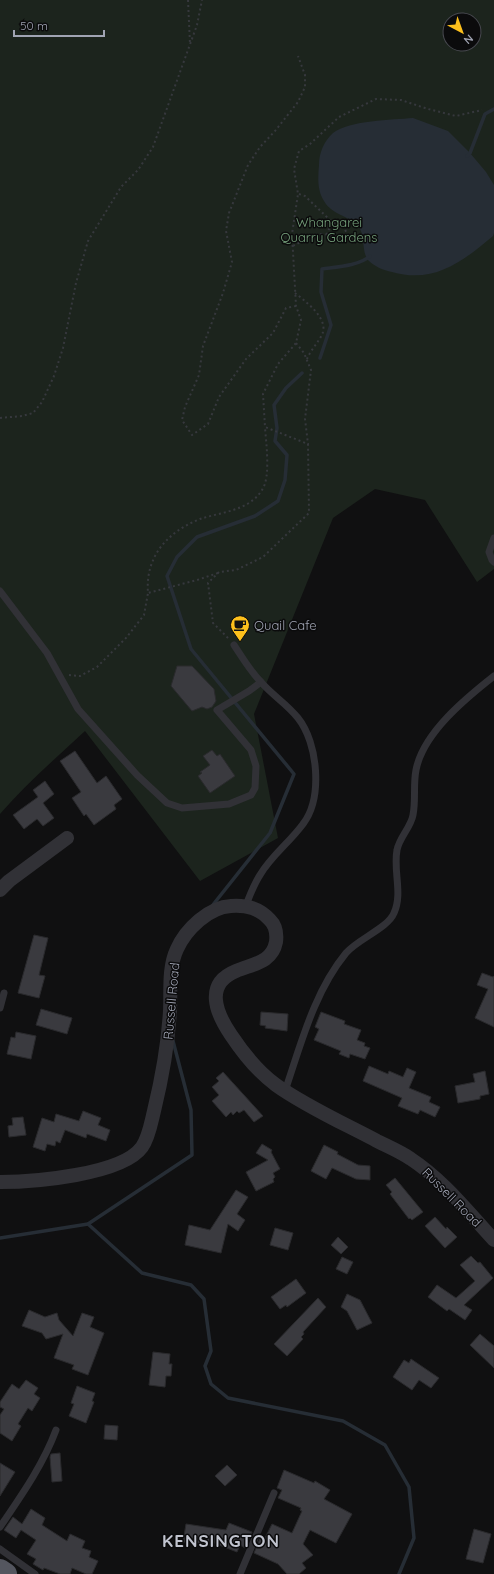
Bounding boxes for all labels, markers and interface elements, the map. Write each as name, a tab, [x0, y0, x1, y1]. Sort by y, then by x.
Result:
scale bar	[14, 12, 104, 38]
north arrow	[442, 12, 482, 52]
text: 50 m	[20, 18, 48, 33]
text: N	[461, 32, 476, 47]
park label: Whangarei Quarry Gardens	[281, 214, 377, 245]
cafe icon: Quail Cafe	[229, 614, 251, 642]
place label: Quail Cafe	[254, 617, 317, 633]
street label: Russell Road	[160, 962, 182, 1040]
street label: Russell Road	[419, 1164, 485, 1230]
district label: KENSINGTON	[162, 1530, 280, 1551]

